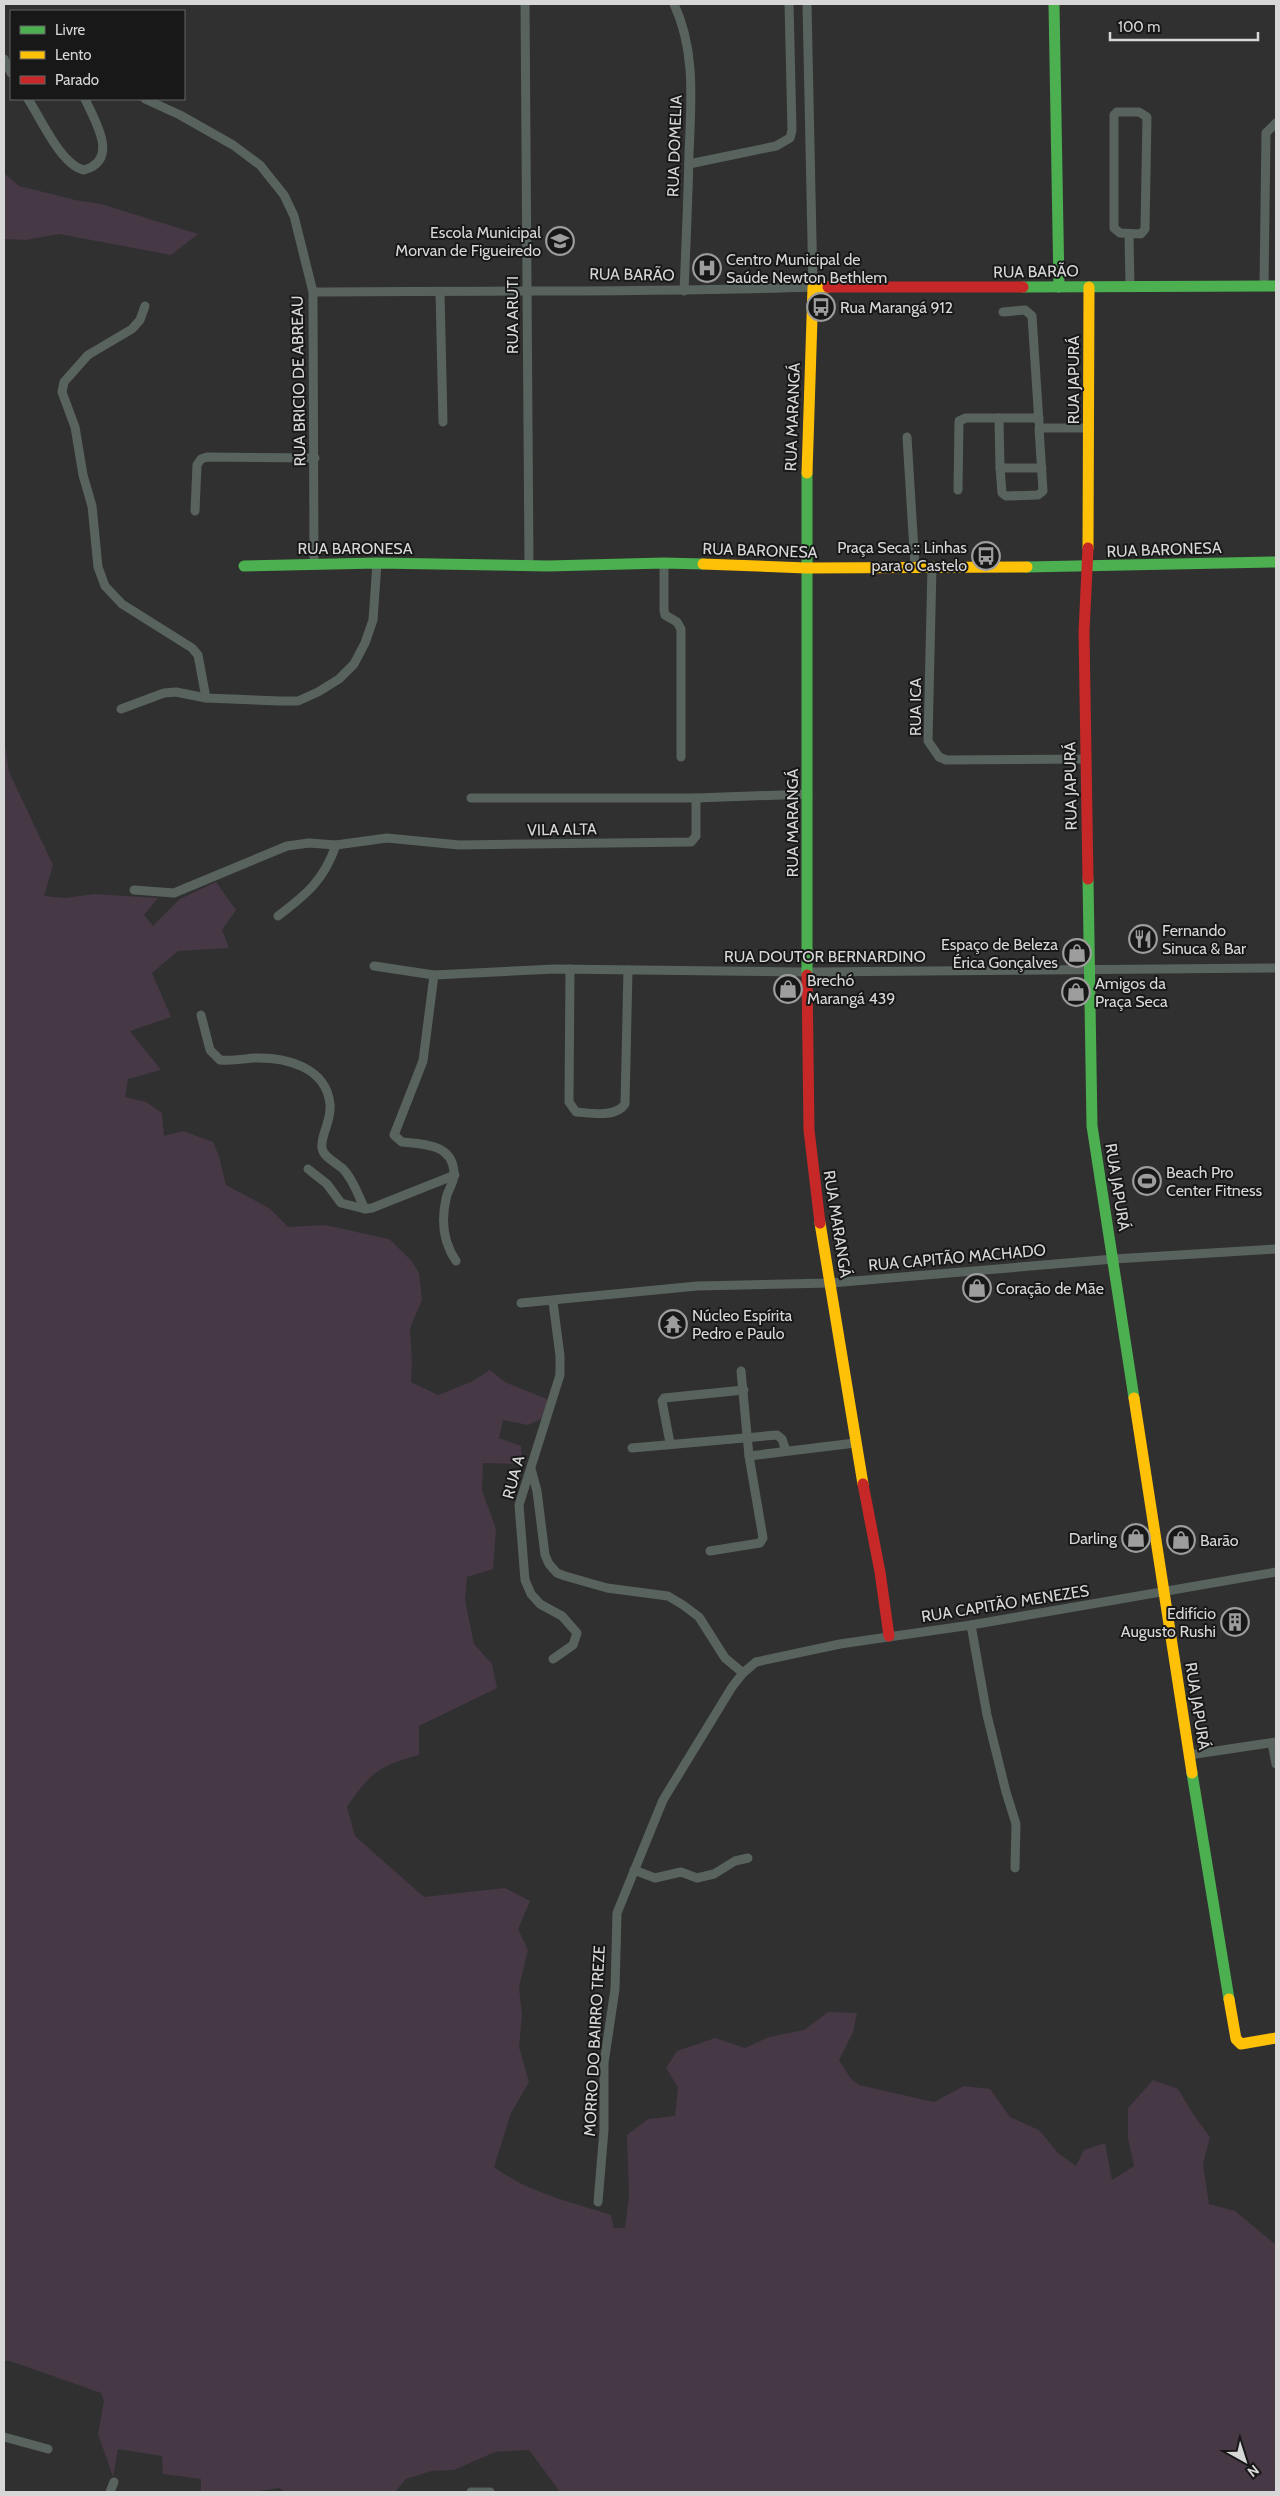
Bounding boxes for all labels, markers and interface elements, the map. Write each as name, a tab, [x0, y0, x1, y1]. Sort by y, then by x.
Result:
legend	[10, 10, 185, 100]
scale bar	[1110, 10, 1258, 42]
text: 100 m	[1118, 18, 1160, 36]
text: Livre	[55, 21, 86, 39]
text: Lento	[55, 46, 92, 64]
text: Parado	[55, 71, 99, 89]
street label: RUA DOMELIA	[663, 95, 686, 197]
place label: Escola Municipal Morvan de Figueiredo	[395, 223, 541, 260]
school or university icon: Escola Municipal Morvan de Figueiredo	[545, 226, 575, 256]
place label: Centro Municipal de Saúde Newton Bethlem	[726, 250, 887, 287]
hospital icon: Centro Municipal de Saúde Newton Bethlem	[692, 253, 722, 283]
street label: RUA BARÃO	[993, 261, 1079, 282]
street label: RUA BARÃO	[589, 264, 675, 285]
street label: RUA ARUTI	[503, 276, 522, 354]
bus stop icon: Rua Marangá 912	[806, 292, 836, 322]
street label: RUA BRICIO DE ABREAU	[288, 295, 309, 467]
place label: Rua Marangá 912	[840, 298, 953, 317]
street label: RUA JAPURÁ	[1064, 336, 1083, 424]
street label: RUA MARANGÁ	[781, 362, 804, 472]
place label: Praça Seca :: Linhas para o Castelo	[837, 538, 967, 575]
street label: RUA BARONESA	[1106, 538, 1222, 561]
street label: RUA BARONESA	[297, 539, 413, 558]
street label: RUA BARONESA	[702, 539, 818, 562]
bus stop icon: Praça Seca :: Linhas para o Castelo	[971, 541, 1001, 571]
street label: RUA ICA	[906, 678, 925, 736]
street label: RUA JAPURÁ	[1060, 741, 1081, 830]
street label: RUA MARANGÁ	[783, 769, 802, 877]
street label: VILA ALTA	[527, 819, 597, 840]
place label: Fernando Sinuca & Bar	[1162, 921, 1247, 958]
restaurant icon: Fernando Sinuca & Bar	[1128, 924, 1158, 954]
place label: Espaço de Beleza Érica Gonçalves	[941, 935, 1058, 972]
shop icon: Espaço de Beleza Érica Gonçalves	[1062, 938, 1092, 968]
street label: RUA DOUTOR BERNARDINO	[724, 947, 926, 966]
place label: Brechó Marangá 439	[807, 971, 895, 1008]
shop icon: Brechó Marangá 439	[773, 974, 803, 1004]
place label: Amigos da Praça Seca	[1095, 974, 1168, 1011]
shop icon: Amigos da Praça Seca	[1061, 977, 1091, 1007]
street label: RUA JAPURÁ	[1101, 1142, 1134, 1232]
place label: Beach Pro Center Fitness	[1166, 1163, 1263, 1200]
sports icon: Beach Pro Center Fitness	[1132, 1166, 1162, 1196]
street label: RUA MARANGÁ	[820, 1169, 855, 1279]
street label: RUA CAPITÃO MACHADO	[867, 1240, 1047, 1275]
shop icon: Coração de Mãe	[962, 1273, 992, 1303]
place label: Coração de Mãe	[996, 1279, 1104, 1298]
place label: Núcleo Espírita Pedro e Paulo	[692, 1306, 793, 1343]
temple icon: Núcleo Espírita Pedro e Paulo	[658, 1309, 688, 1339]
street label: RUA A	[499, 1453, 528, 1501]
shop icon: Darling	[1121, 1523, 1151, 1553]
shop icon: Barão	[1166, 1525, 1196, 1555]
place label: Darling	[1069, 1529, 1118, 1548]
place label: Barão	[1200, 1531, 1239, 1550]
street label: RUA CAPITÃO MENEZES	[920, 1581, 1090, 1626]
place label: Edifício Augusto Rushi	[1121, 1604, 1216, 1641]
building icon: Edifício Augusto Rushi	[1220, 1607, 1250, 1637]
street label: RUA JAPURÁ	[1181, 1661, 1214, 1751]
street label: MORRO DO BAIRRO TREZE	[580, 1945, 609, 2137]
north arrow	[1220, 2436, 1270, 2486]
text: N	[1244, 2461, 1263, 2481]

